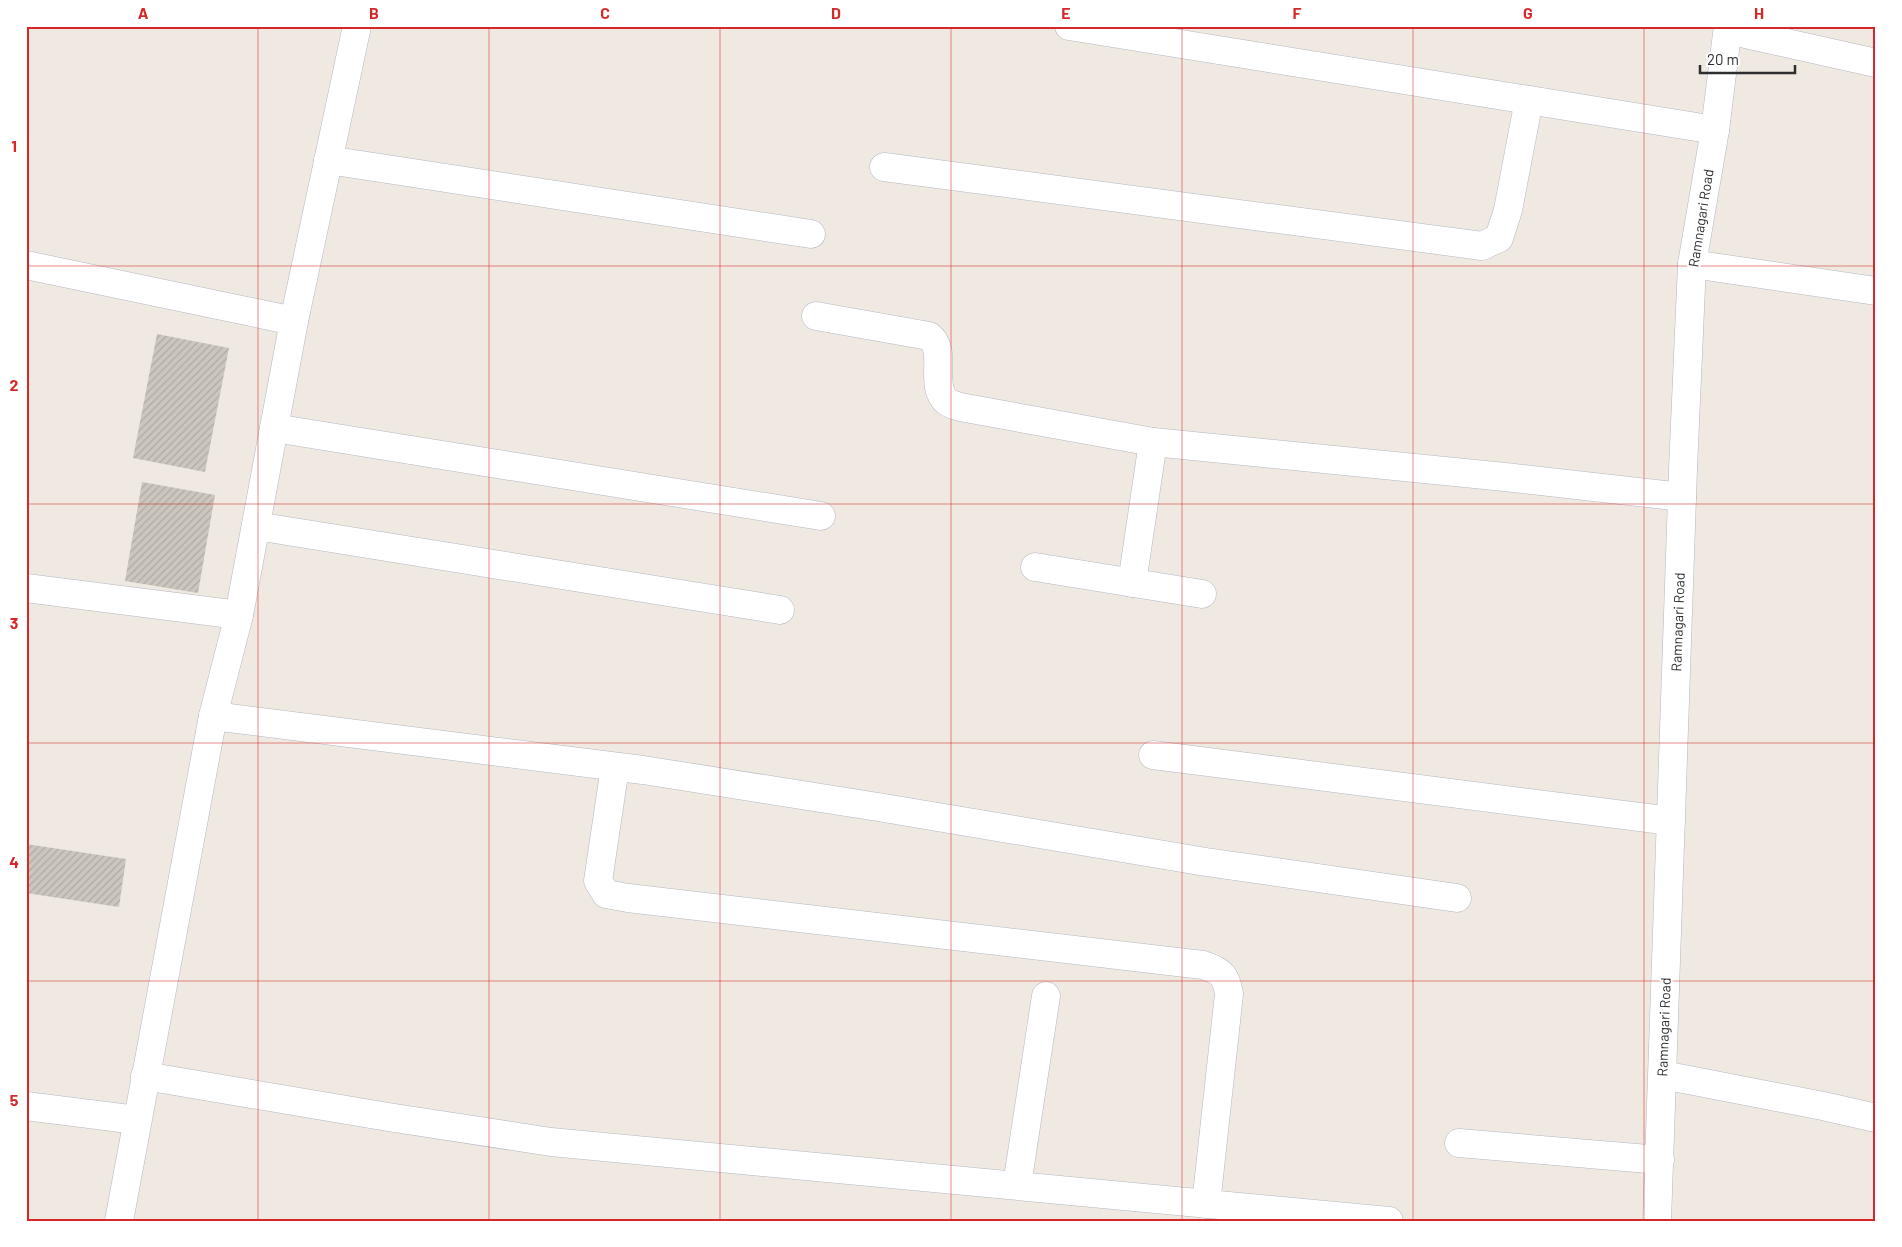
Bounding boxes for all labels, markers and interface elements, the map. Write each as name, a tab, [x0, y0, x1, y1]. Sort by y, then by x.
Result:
text: A	[138, 3, 149, 22]
text: B	[369, 3, 379, 22]
text: C	[600, 3, 610, 22]
text: D	[831, 3, 841, 22]
text: E	[1061, 3, 1071, 22]
text: F	[1293, 3, 1302, 22]
text: G	[1523, 3, 1533, 22]
text: H	[1754, 3, 1764, 22]
scale bar	[1700, 42, 1794, 74]
text: 20 m	[1707, 50, 1739, 68]
text: 1	[11, 136, 17, 155]
street label: Ramnagari Road	[1684, 168, 1717, 268]
text: 2	[10, 375, 19, 394]
street label: Ramnagari Road	[1667, 572, 1688, 672]
text: 3	[10, 613, 18, 632]
text: 4	[9, 852, 19, 871]
street label: Ramnagari Road	[1653, 977, 1674, 1077]
text: 5	[10, 1090, 19, 1109]

